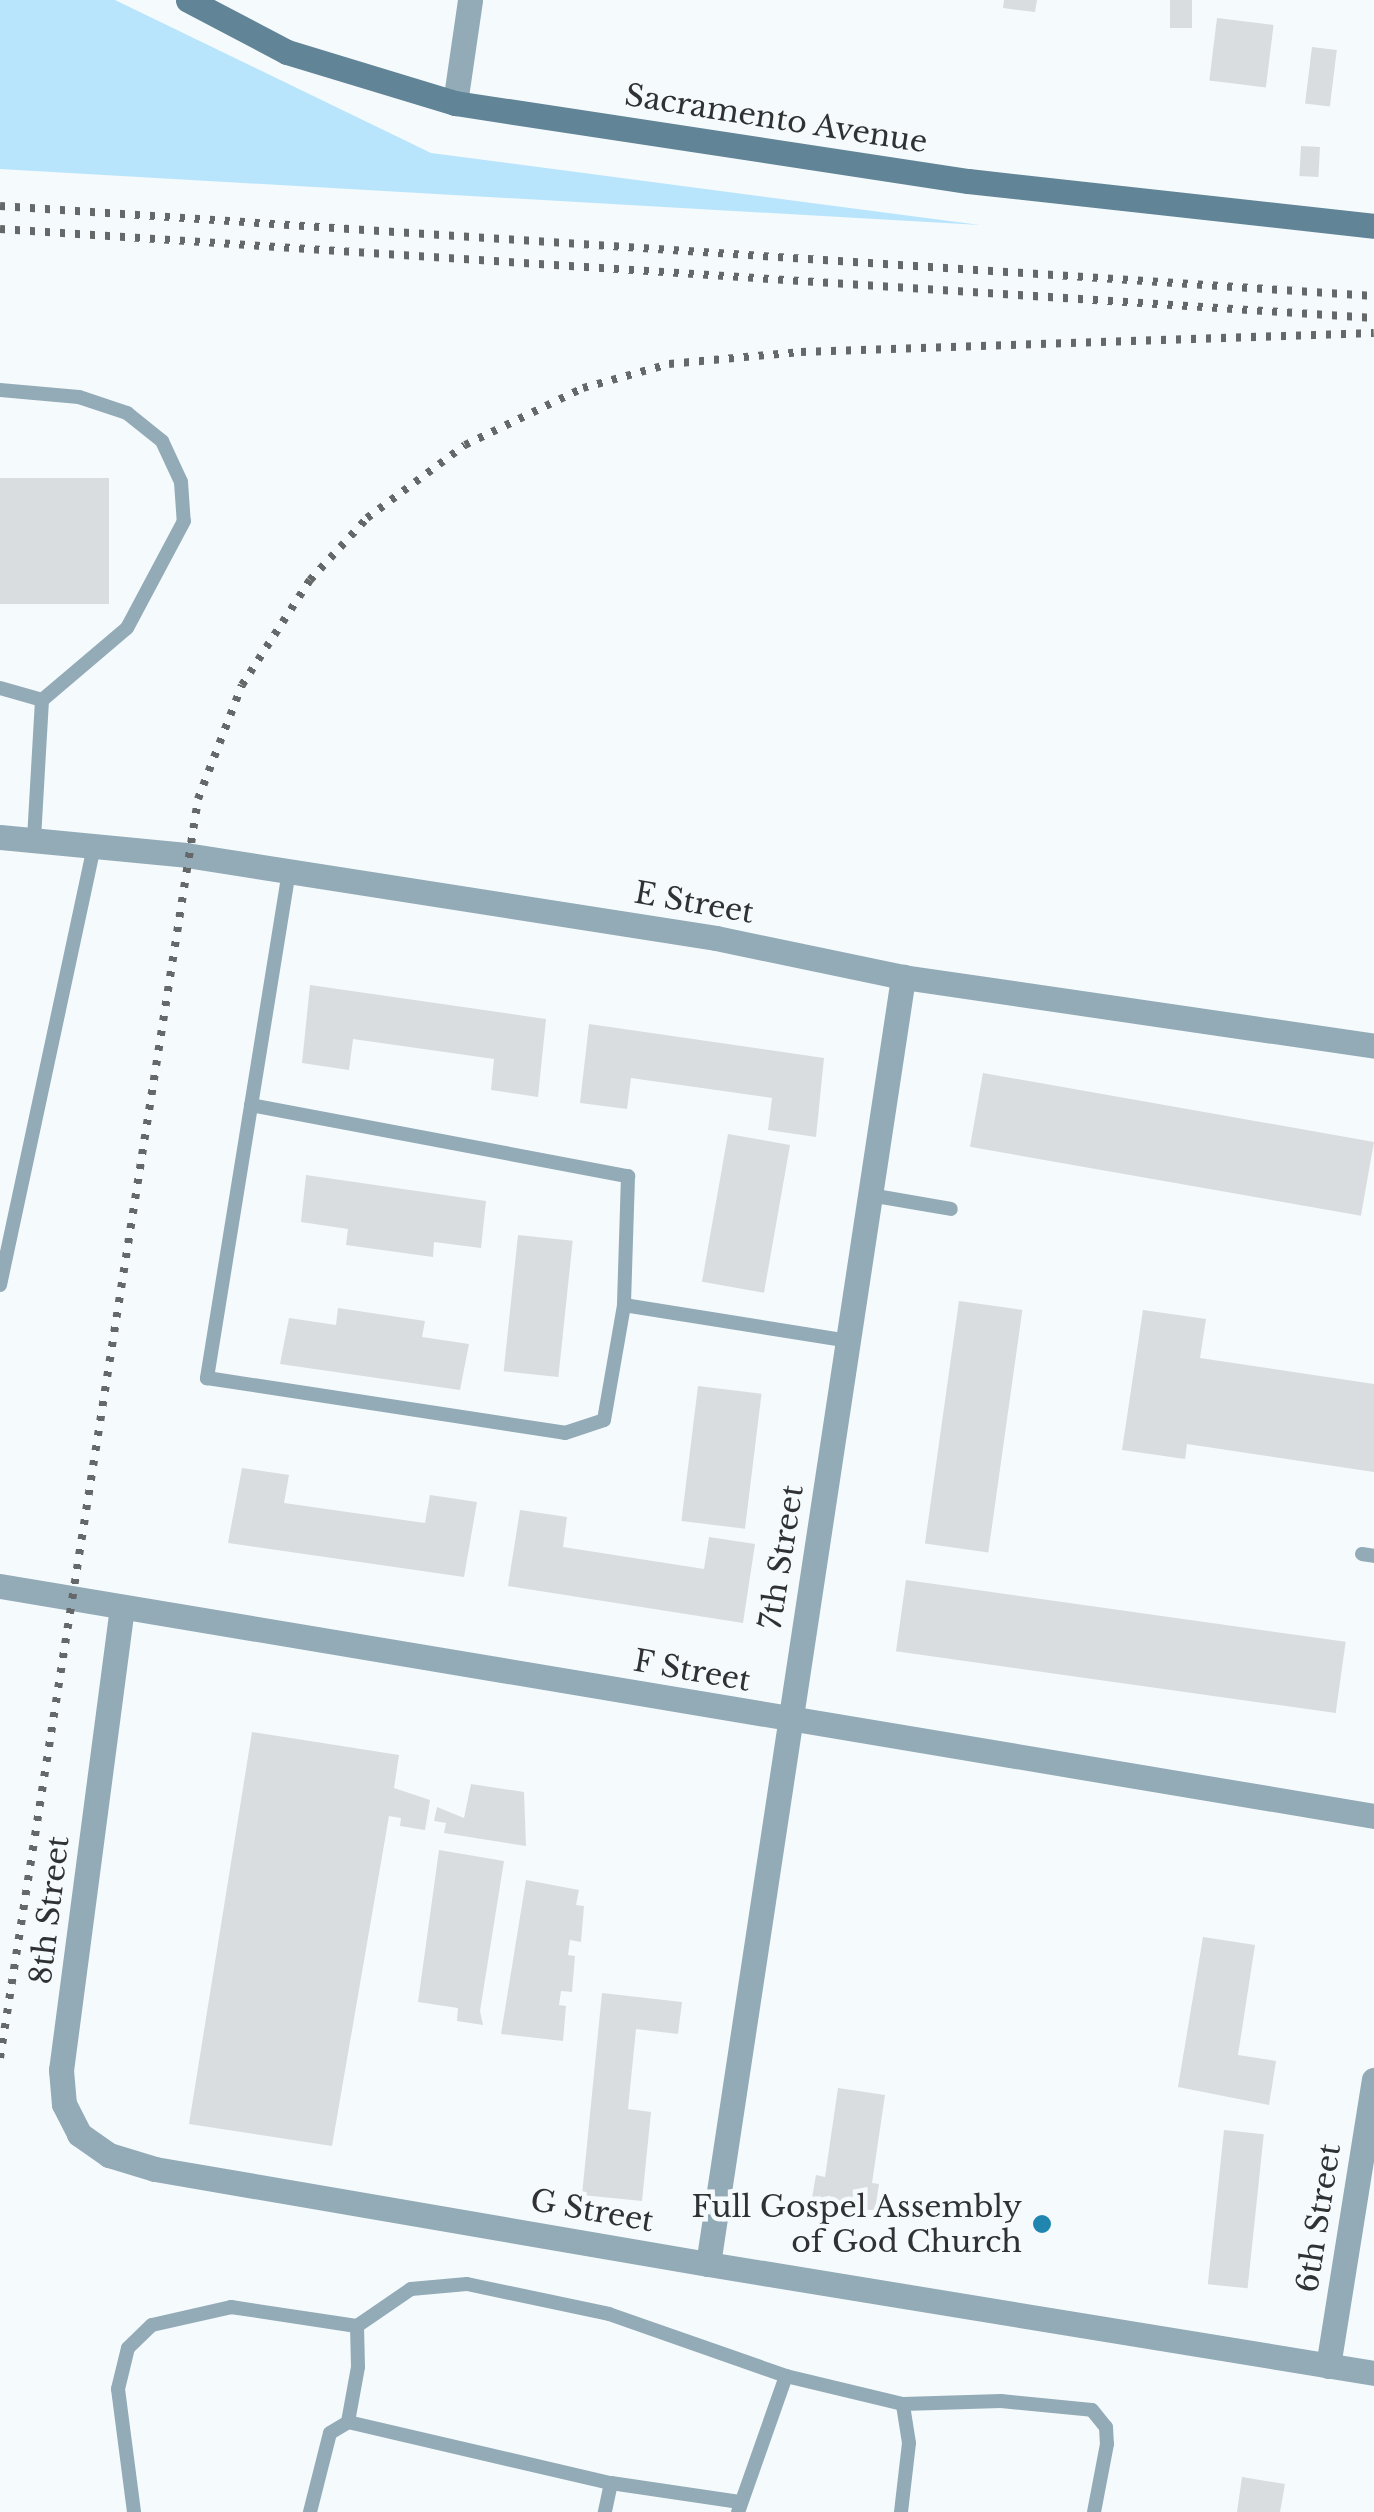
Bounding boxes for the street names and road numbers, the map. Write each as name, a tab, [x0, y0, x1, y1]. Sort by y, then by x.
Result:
street label: Sacramento Avenue	[622, 77, 930, 161]
street label: E Street	[631, 875, 757, 931]
street label: 7th Street	[753, 1482, 811, 1632]
street label: F Street	[630, 1643, 754, 1699]
street label: 8th Street	[23, 1834, 77, 1986]
street label: 6th Street	[1289, 2141, 1349, 2295]
street label: G Street	[527, 2182, 657, 2240]

